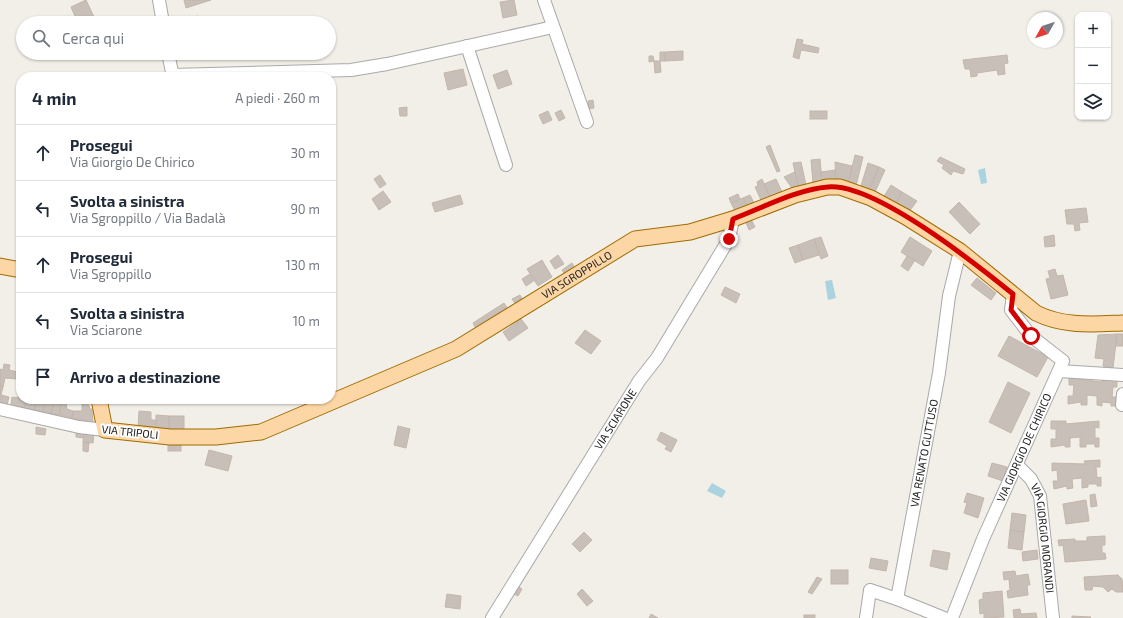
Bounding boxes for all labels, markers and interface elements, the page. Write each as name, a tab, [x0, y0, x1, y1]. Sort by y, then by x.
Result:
north arrow	[1027, 12, 1063, 48]
map controls	[1075, 12, 1111, 120]
button: +	[1075, 12, 1111, 48]
search box	[16, 16, 336, 60]
icon: search	[30, 27, 52, 49]
text: Cerca qui	[62, 29, 124, 47]
button: −	[1075, 48, 1111, 84]
button: layers	[1075, 84, 1111, 120]
text: 4 min	[32, 88, 76, 108]
text: A piedi · 260 m	[235, 90, 320, 106]
text: Prosegui	[70, 136, 133, 154]
icon: ahead	[32, 142, 54, 164]
text: 30 m	[291, 145, 320, 161]
text: Via Giorgio De Chirico	[70, 154, 195, 170]
text: Svolta a sinistra	[70, 192, 185, 210]
icon: left	[32, 198, 54, 220]
text: 90 m	[290, 201, 320, 217]
text: Via Sgroppillo / Via Badalà	[70, 210, 226, 226]
route end	[720, 230, 738, 248]
text: Prosegui	[70, 248, 133, 266]
street label: VIA SGROPPILLO	[539, 248, 614, 301]
icon: ahead	[32, 254, 54, 276]
text: 130 m	[285, 257, 320, 273]
text: Via Sgroppillo	[70, 266, 152, 282]
text: Svolta a sinistra	[70, 304, 185, 322]
icon: left	[32, 310, 54, 332]
text: 10 m	[293, 313, 320, 329]
text: Via Sciarone	[70, 322, 142, 338]
route start	[1022, 327, 1040, 345]
icon: arrive	[32, 366, 54, 388]
text: Arrivo a destinazione	[70, 368, 221, 386]
street label: VIA SCIARONE	[591, 386, 639, 452]
street label: VIA GIORGIO DE CHIRICO	[993, 391, 1054, 504]
street label: VIA RENATO GUTTUSO	[907, 398, 940, 508]
street label: VIA TRIPOLI	[101, 422, 159, 441]
street label: VIA GIORGIO MORANDI	[1028, 481, 1057, 593]

